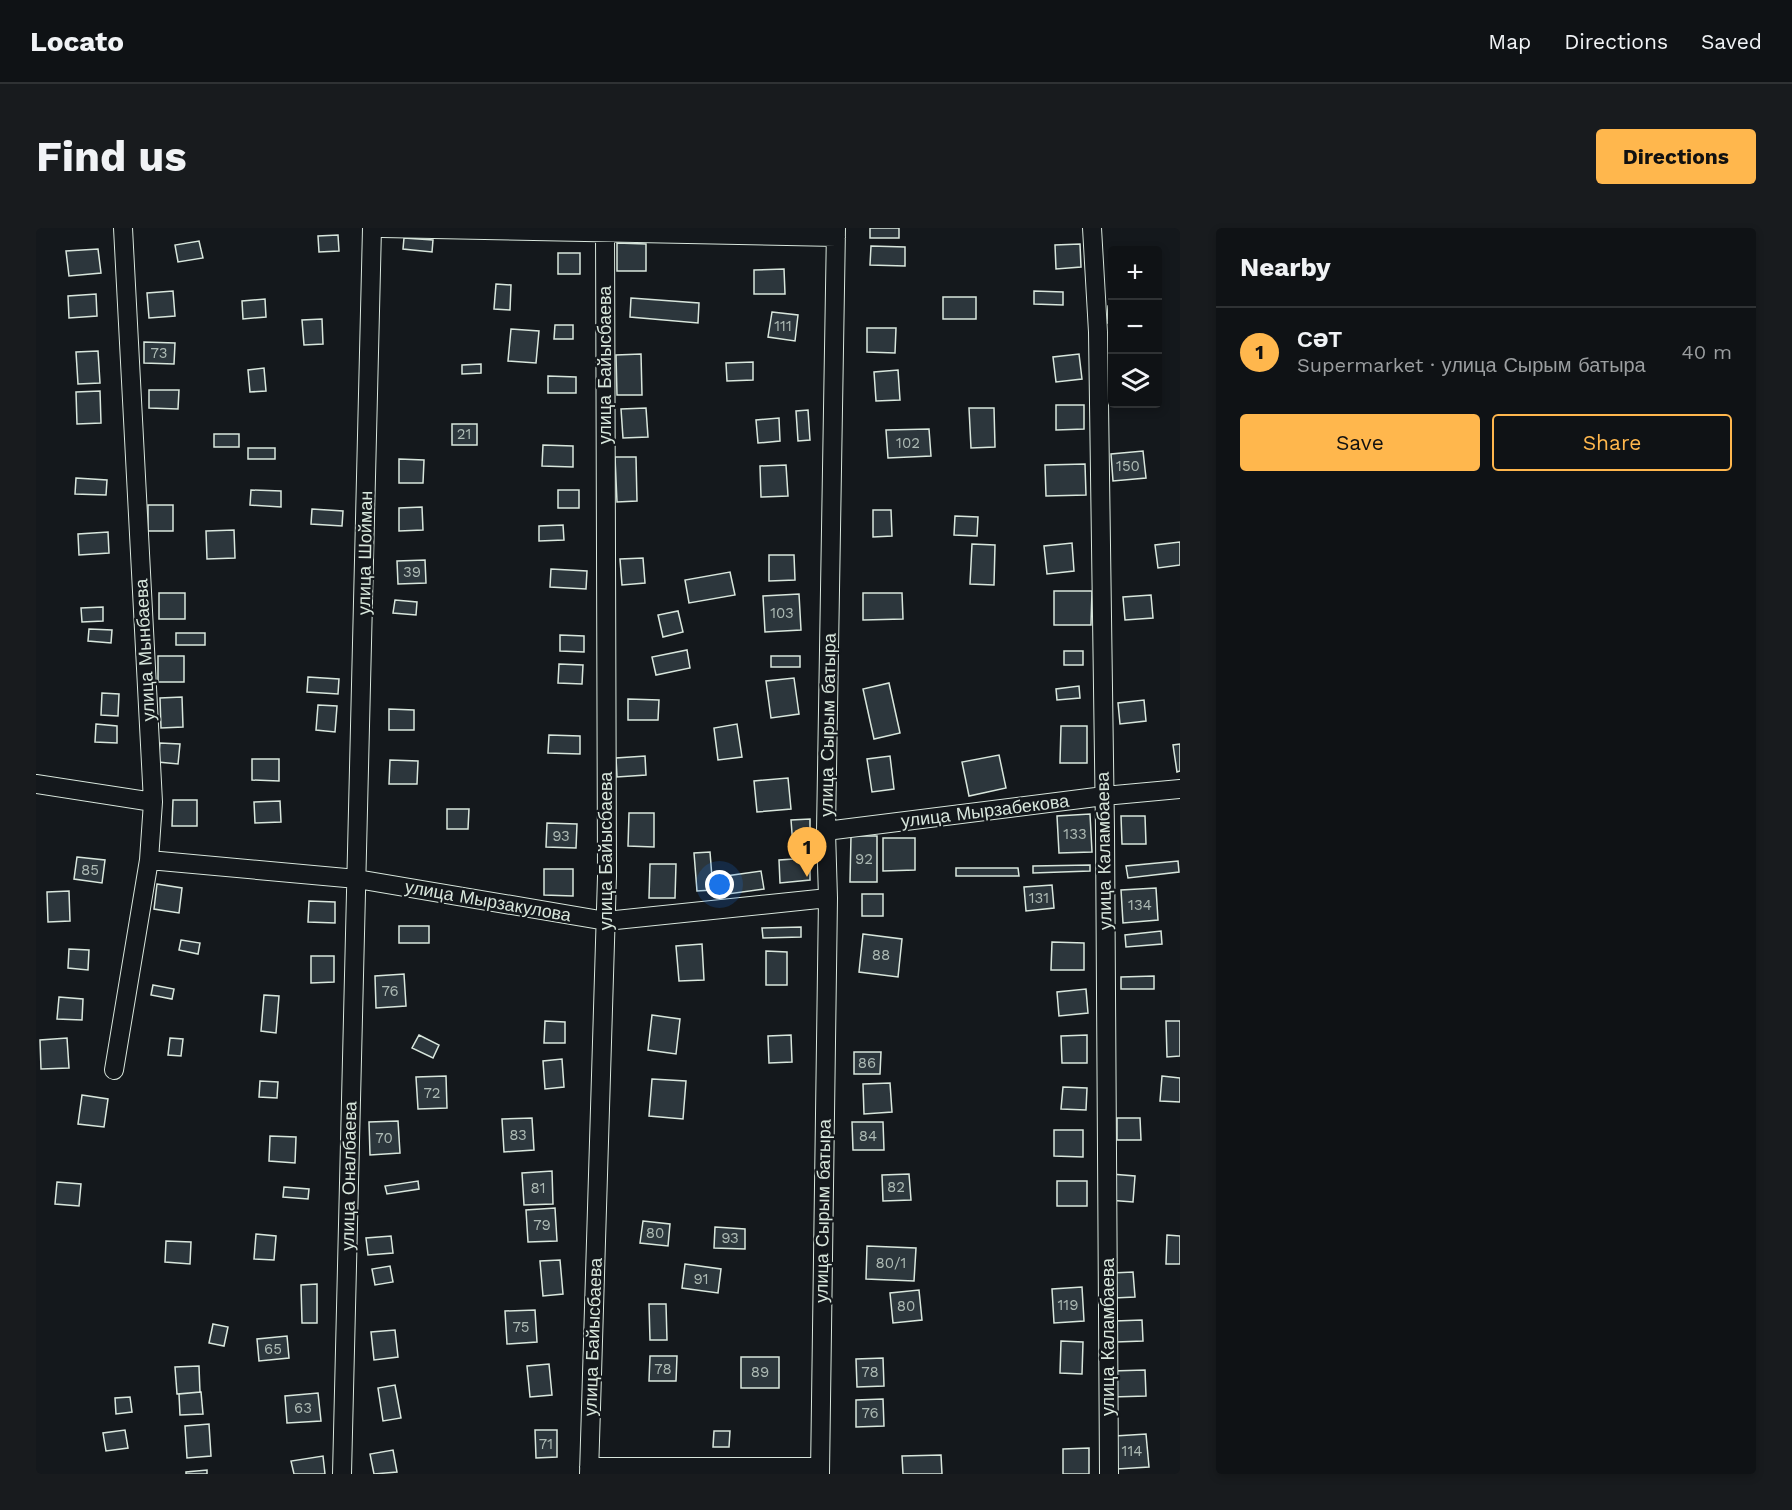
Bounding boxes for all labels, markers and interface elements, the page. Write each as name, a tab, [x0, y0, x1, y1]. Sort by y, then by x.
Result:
text: Locato	[30, 25, 124, 58]
text: Map	[1488, 29, 1531, 54]
text: Directions	[1564, 29, 1668, 54]
text: Saved	[1701, 29, 1762, 54]
button: Directions	[1596, 129, 1756, 184]
text: Find us	[36, 132, 187, 181]
map controls	[1108, 246, 1162, 408]
button: +	[1108, 246, 1162, 300]
text: Nearby	[1240, 252, 1331, 282]
street label: улица Байысбаева	[594, 285, 615, 444]
button: −	[1108, 300, 1162, 354]
house number: 111	[774, 317, 792, 335]
text: СƏТ	[1297, 327, 1342, 352]
text: 1	[1255, 340, 1264, 364]
text: 40 m	[1681, 340, 1732, 364]
house number: 73	[150, 344, 168, 362]
text: Supermarket · улица Сырым батыра	[1297, 353, 1646, 377]
button: layers	[1108, 354, 1162, 408]
button: Save	[1240, 414, 1480, 471]
button: Share	[1492, 414, 1732, 471]
house number: 21	[457, 425, 471, 443]
house number: 102	[896, 434, 920, 452]
house number: 150	[1116, 457, 1140, 475]
street label: улица Шойман	[353, 491, 376, 615]
house number: 39	[403, 563, 421, 581]
street label: улица Мынбаева	[130, 577, 159, 722]
house number: 103	[770, 604, 794, 622]
street label: улица Сырым батыра	[815, 632, 840, 817]
street label: улица Байысбаева	[595, 771, 616, 930]
street label: улица Каламбаева	[1092, 771, 1115, 930]
street label: улица Мырзабекова	[900, 790, 1071, 831]
house number: 133	[1063, 825, 1087, 843]
house number: 93	[552, 827, 570, 845]
pin: 1	[788, 828, 826, 877]
house number: 92	[855, 850, 873, 868]
house number: 85	[81, 861, 99, 879]
your location	[705, 870, 734, 899]
street label: улица Мырзакулова	[403, 876, 574, 926]
house number: 131	[1029, 889, 1049, 907]
house number: 134	[1128, 896, 1152, 914]
house number: 88	[872, 946, 890, 964]
house number: 76	[381, 982, 399, 1000]
house number: 86	[858, 1054, 876, 1072]
house number: 72	[423, 1084, 441, 1102]
street label: улица Оналбаева	[337, 1100, 360, 1251]
street label: улица Сырым батыра	[810, 1118, 835, 1303]
house number: 83	[509, 1126, 527, 1144]
house number: 84	[859, 1127, 877, 1145]
house number: 70	[375, 1129, 393, 1147]
house number: 82	[887, 1178, 905, 1196]
house number: 81	[530, 1179, 546, 1197]
house number: 79	[533, 1216, 551, 1234]
house number: 80	[646, 1224, 664, 1242]
house number: 93	[721, 1229, 739, 1247]
house number: 80/1	[876, 1254, 906, 1272]
street label: улица Байысбаева	[579, 1256, 606, 1417]
street label: улица Каламбаева	[1097, 1257, 1118, 1416]
house number: 91	[693, 1270, 709, 1288]
house number: 119	[1058, 1296, 1078, 1314]
house number: 80	[897, 1297, 915, 1315]
house number: 75	[512, 1318, 530, 1336]
house number: 65	[264, 1340, 282, 1358]
house number: 78	[654, 1360, 672, 1378]
house number: 89	[751, 1363, 769, 1381]
house number: 78	[861, 1363, 879, 1381]
house number: 63	[294, 1399, 312, 1417]
house number: 76	[861, 1404, 879, 1422]
house number: 71	[539, 1435, 553, 1453]
house number: 114	[1122, 1442, 1142, 1460]

